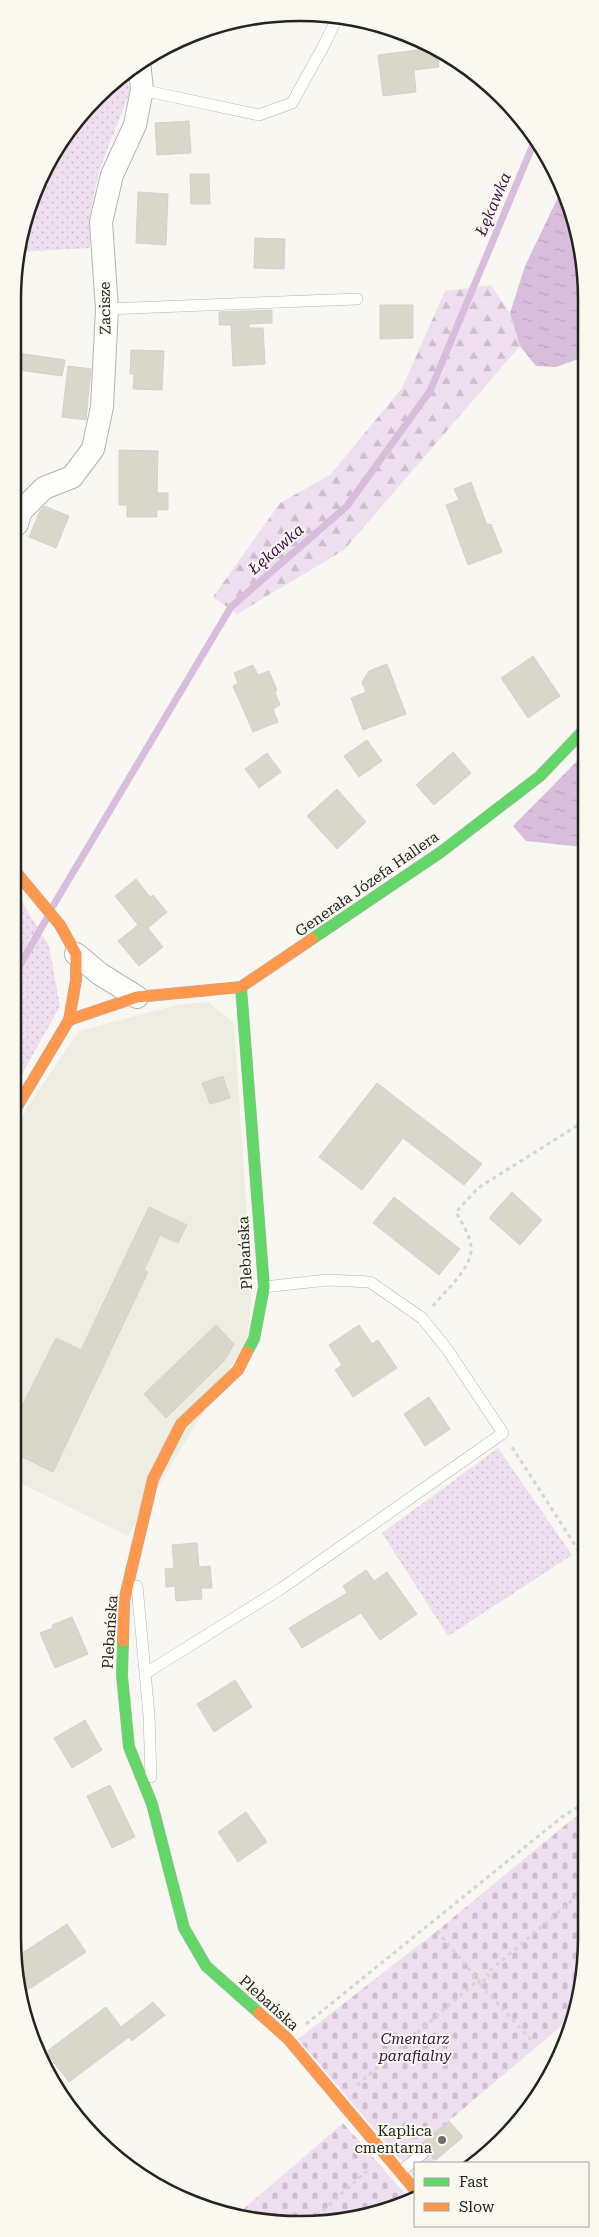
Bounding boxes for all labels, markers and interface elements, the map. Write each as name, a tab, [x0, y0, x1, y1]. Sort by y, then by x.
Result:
water label: Łękawka	[471, 169, 515, 240]
street label: Zacisze	[96, 281, 114, 335]
water label: Łękawka	[244, 520, 308, 579]
street label: Generała Józefa Hallera	[292, 827, 442, 941]
street label: Plebańska	[234, 1216, 256, 1290]
street label: Plebańska	[98, 1595, 122, 1669]
street label: Plebańska	[236, 1972, 302, 2034]
park label: Cmentarz parafialny	[378, 2030, 452, 2065]
place label: Kaplica cmentarna	[354, 2122, 432, 2157]
marker: Kaplica cmentarna	[436, 2134, 448, 2146]
legend	[414, 2162, 589, 2227]
text: Fast	[459, 2173, 489, 2191]
text: Slow	[459, 2198, 495, 2216]

